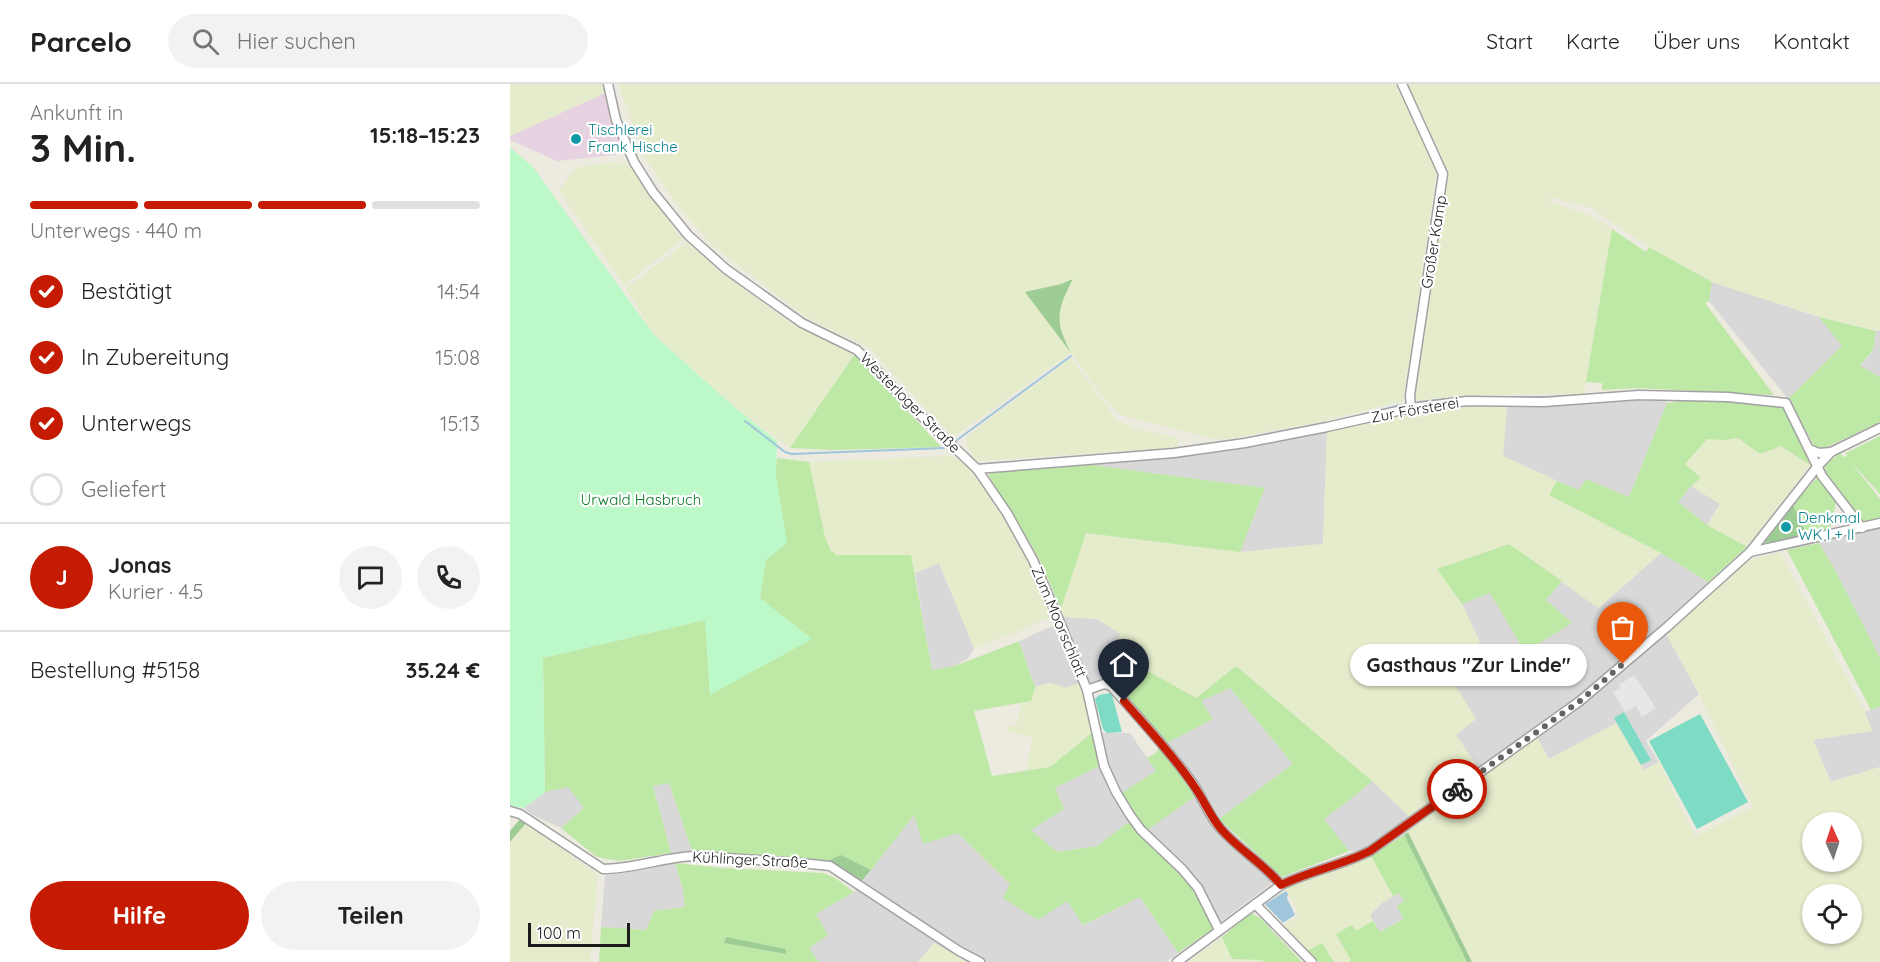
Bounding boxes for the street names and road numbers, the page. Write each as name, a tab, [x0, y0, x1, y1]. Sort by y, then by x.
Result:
street label: Großer Kamp	[1417, 194, 1450, 290]
street label: Westerloger Straße	[856, 348, 965, 457]
street label: Zur Försterei	[1369, 392, 1460, 427]
street label: Zum Moorschlatt	[1028, 564, 1091, 680]
street label: Kühlinger Straße	[692, 847, 808, 872]

